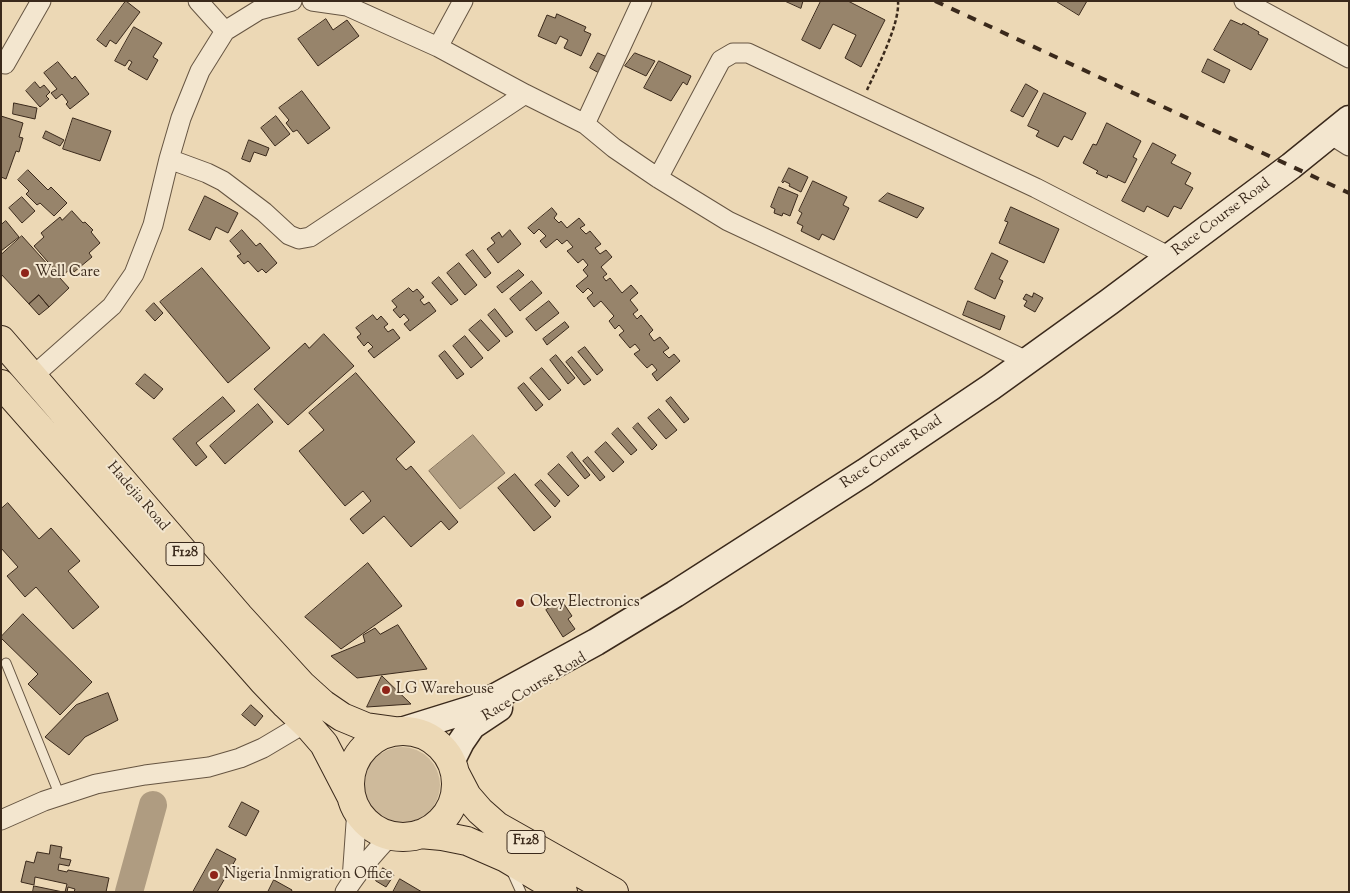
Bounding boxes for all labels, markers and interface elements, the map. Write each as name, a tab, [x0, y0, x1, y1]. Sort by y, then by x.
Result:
street label: Race Course Road	[1169, 175, 1275, 261]
place label: Well Care	[35, 264, 100, 282]
marker: Well Care	[19, 267, 31, 279]
street label: Race Course Road	[838, 412, 946, 494]
street label: Hadejia Road	[102, 459, 172, 535]
road number: F128	[166, 542, 204, 566]
place label: Okey Electronics	[530, 594, 640, 612]
marker: Okey Electronics	[514, 597, 526, 609]
street label: Race Course Road	[480, 650, 590, 726]
place label: LG Warehouse	[396, 681, 494, 699]
marker: LG Warehouse	[380, 684, 392, 696]
road number: F128	[507, 830, 545, 854]
place label: Nigeria Inmigration Office	[224, 866, 393, 884]
marker: Nigeria Inmigration Office	[208, 869, 220, 881]

